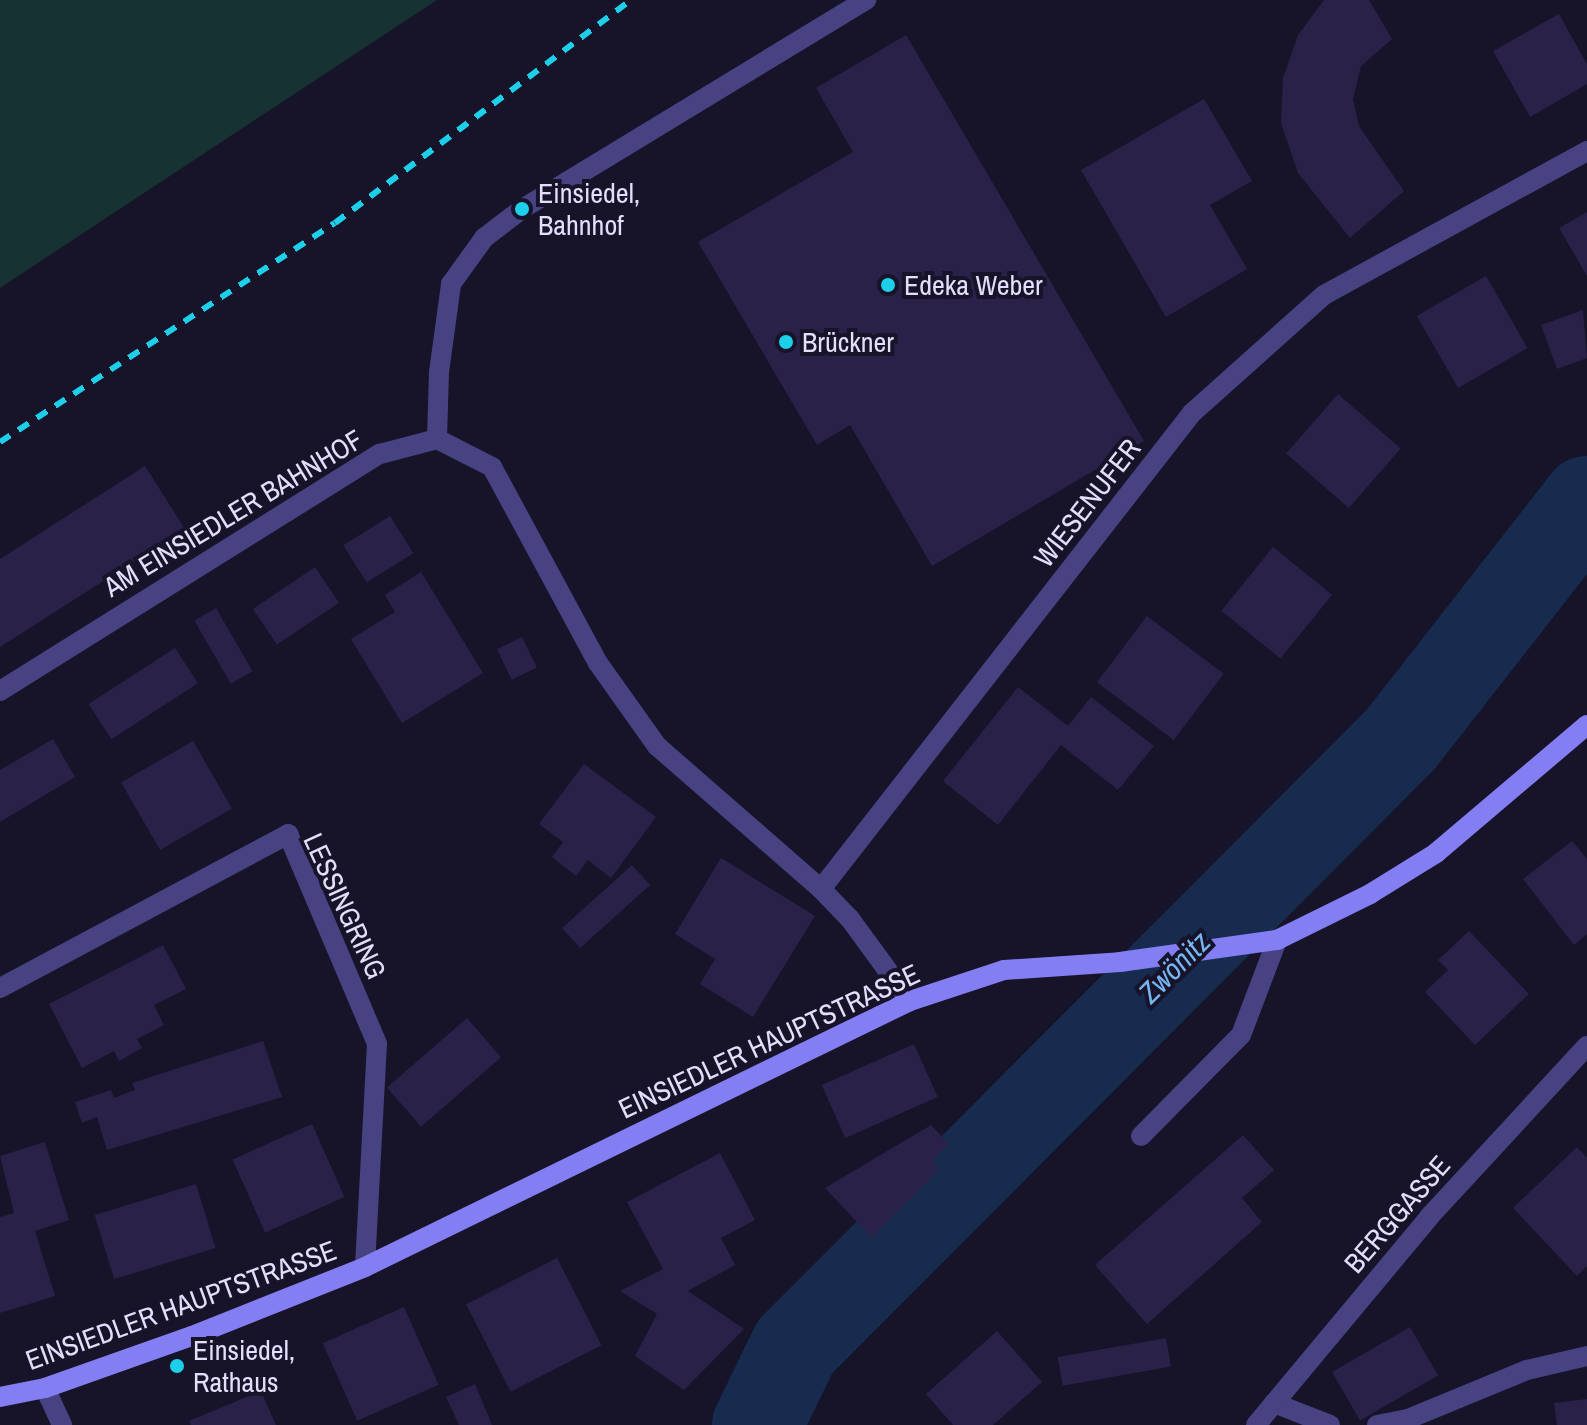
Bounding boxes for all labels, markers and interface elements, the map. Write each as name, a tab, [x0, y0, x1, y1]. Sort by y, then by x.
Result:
place label: Einsiedel, Bahnhof	[538, 176, 640, 242]
marker: Einsiedel, Bahnhof	[513, 200, 531, 218]
place label: Edeka Weber	[904, 268, 1043, 302]
marker: Edeka Weber	[879, 276, 897, 294]
place label: Brückner	[802, 325, 894, 359]
marker: Brückner	[777, 333, 795, 351]
street label: AM EINSIEDLER BAHNHOF	[97, 422, 369, 604]
street label: WIESENUFER	[1027, 432, 1147, 574]
street label: LESSINGRING	[297, 828, 393, 984]
water label: Zwönitz	[1131, 924, 1217, 1010]
street label: EINSIEDLER HAUPTSTRASSE	[613, 956, 925, 1126]
street label: BERGGASSE	[1337, 1149, 1457, 1279]
street label: EINSIEDLER HAUPTSTRASSE	[21, 1233, 341, 1377]
place label: Einsiedel, Rathaus	[193, 1333, 295, 1399]
marker: Einsiedel, Rathaus	[168, 1357, 186, 1375]

